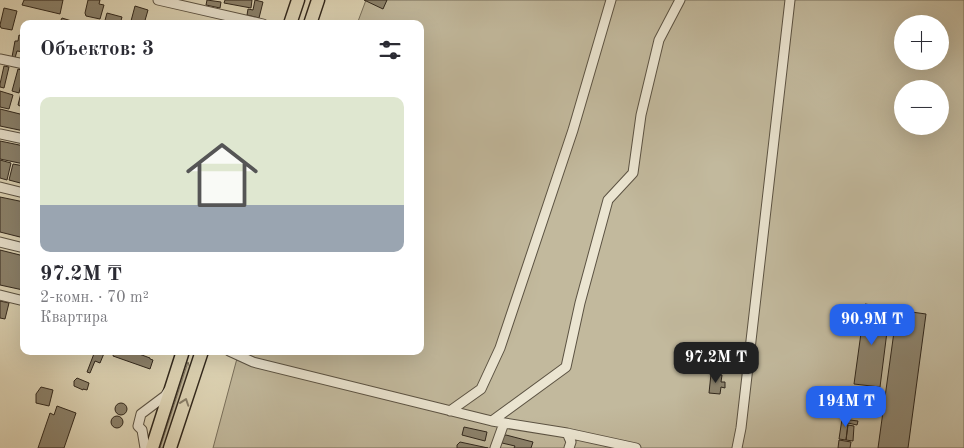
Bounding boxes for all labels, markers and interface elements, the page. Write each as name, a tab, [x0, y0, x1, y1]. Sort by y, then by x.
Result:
map controls	[894, 15, 949, 135]
button: +	[894, 15, 949, 70]
icon: filters	[376, 36, 404, 64]
text: Объектов: 3	[40, 39, 154, 60]
button: −	[894, 80, 949, 135]
icon: home	[177, 130, 267, 220]
text: 97.2M ₸	[40, 264, 122, 285]
text: 2-комн. · 70 m²	[40, 290, 149, 306]
pin: 90.9M ₸	[826, 304, 918, 346]
text: Квартира	[40, 310, 108, 326]
text: 90.9M ₸	[841, 312, 903, 328]
pin: 97.2M ₸	[670, 342, 762, 384]
text: 97.2M ₸	[685, 350, 747, 366]
pin: 194M ₸	[805, 386, 887, 428]
text: 194M ₸	[817, 394, 875, 410]
one-way arrow	[179, 398, 189, 406]

